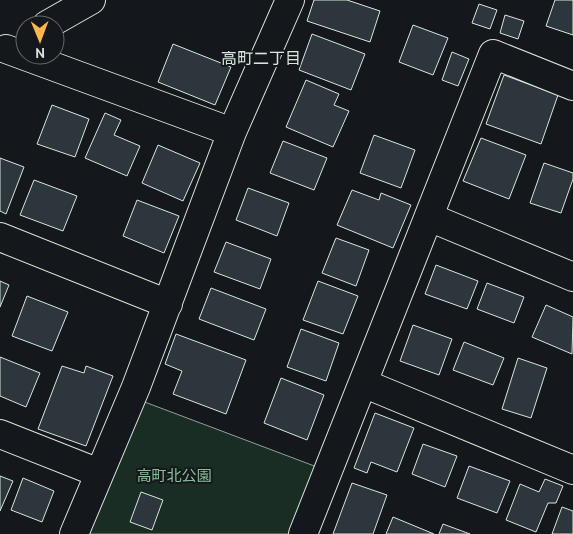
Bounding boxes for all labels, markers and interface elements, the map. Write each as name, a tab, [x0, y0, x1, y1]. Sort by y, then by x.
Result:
north arrow	[15, 15, 65, 65]
text: N	[35, 44, 45, 62]
district label: 高町二丁目	[221, 49, 301, 68]
park label: 高町北公園	[136, 467, 212, 485]

